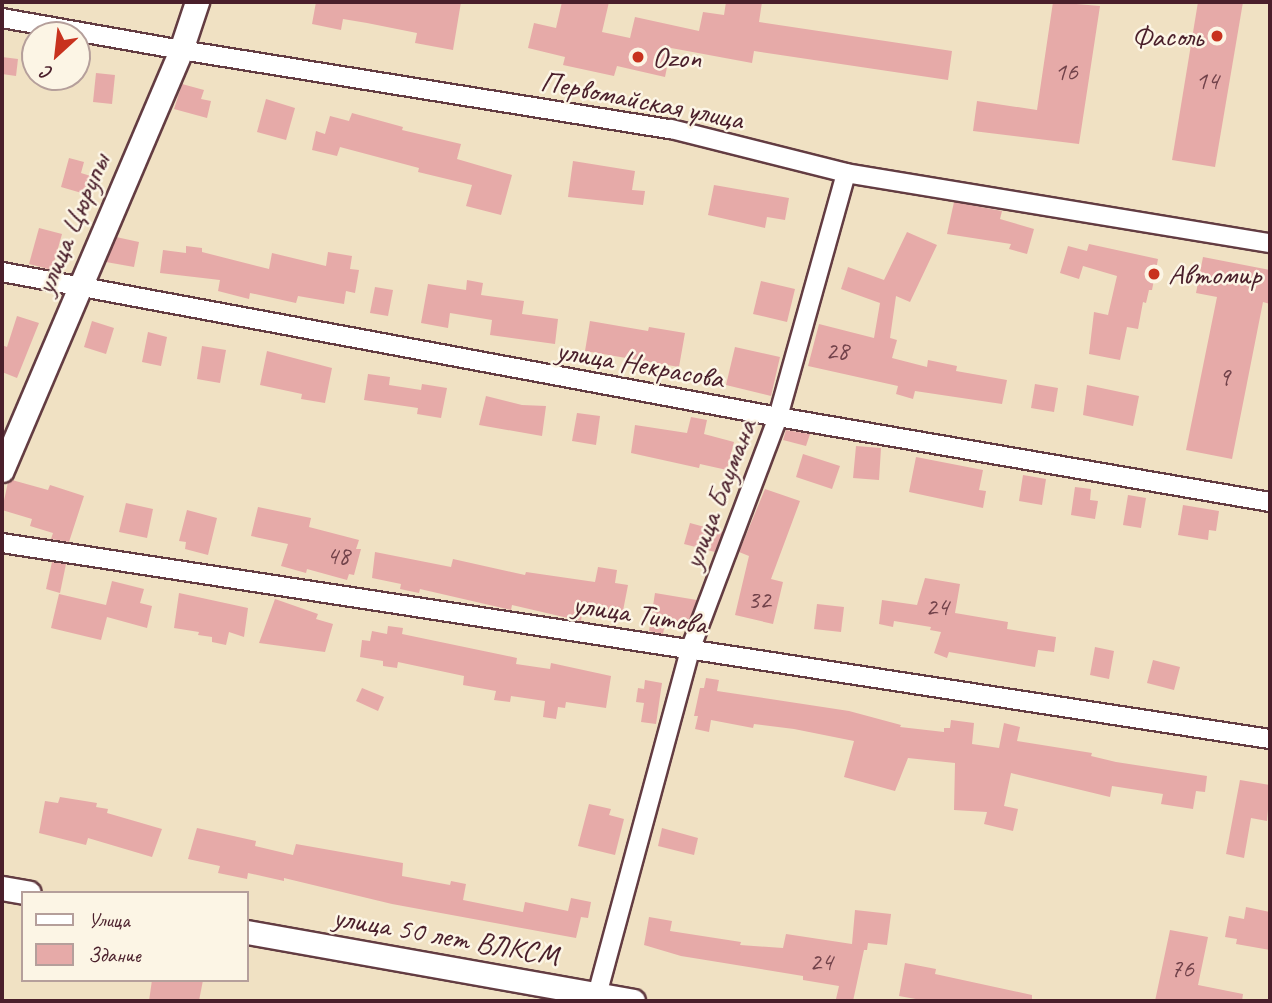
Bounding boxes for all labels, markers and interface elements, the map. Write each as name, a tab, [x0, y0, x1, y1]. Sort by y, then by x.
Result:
place label: Фасоль	[1132, 18, 1203, 54]
north arrow	[21, 21, 91, 91]
marker: Фасоль	[1209, 28, 1225, 44]
place label: Ozon	[652, 39, 701, 75]
marker: Ozon	[630, 49, 646, 65]
house number: 16	[1054, 56, 1078, 88]
text: С	[38, 60, 57, 86]
street label: Первомайская улица	[537, 63, 747, 137]
house number: 14	[1195, 65, 1219, 97]
street label: улица Цюрупы	[26, 148, 118, 300]
place label: Автомир	[1168, 256, 1261, 292]
marker: Автомир	[1146, 266, 1162, 282]
street label: улица Некрасова	[553, 332, 727, 396]
house number: 28	[825, 335, 849, 367]
house number: 9	[1218, 361, 1230, 393]
street label: улица Баумана	[674, 414, 764, 574]
house number: 48	[326, 540, 350, 572]
house number: 32	[747, 584, 771, 616]
street label: улица Титова	[571, 586, 709, 642]
house number: 24	[925, 591, 949, 623]
legend	[21, 891, 248, 982]
street label: улица 50 лет ВЛКСМ	[331, 898, 561, 974]
text: Улица	[88, 907, 130, 933]
text: Здание	[88, 942, 141, 968]
house number: 24	[809, 946, 833, 978]
house number: 76	[1170, 953, 1194, 985]

